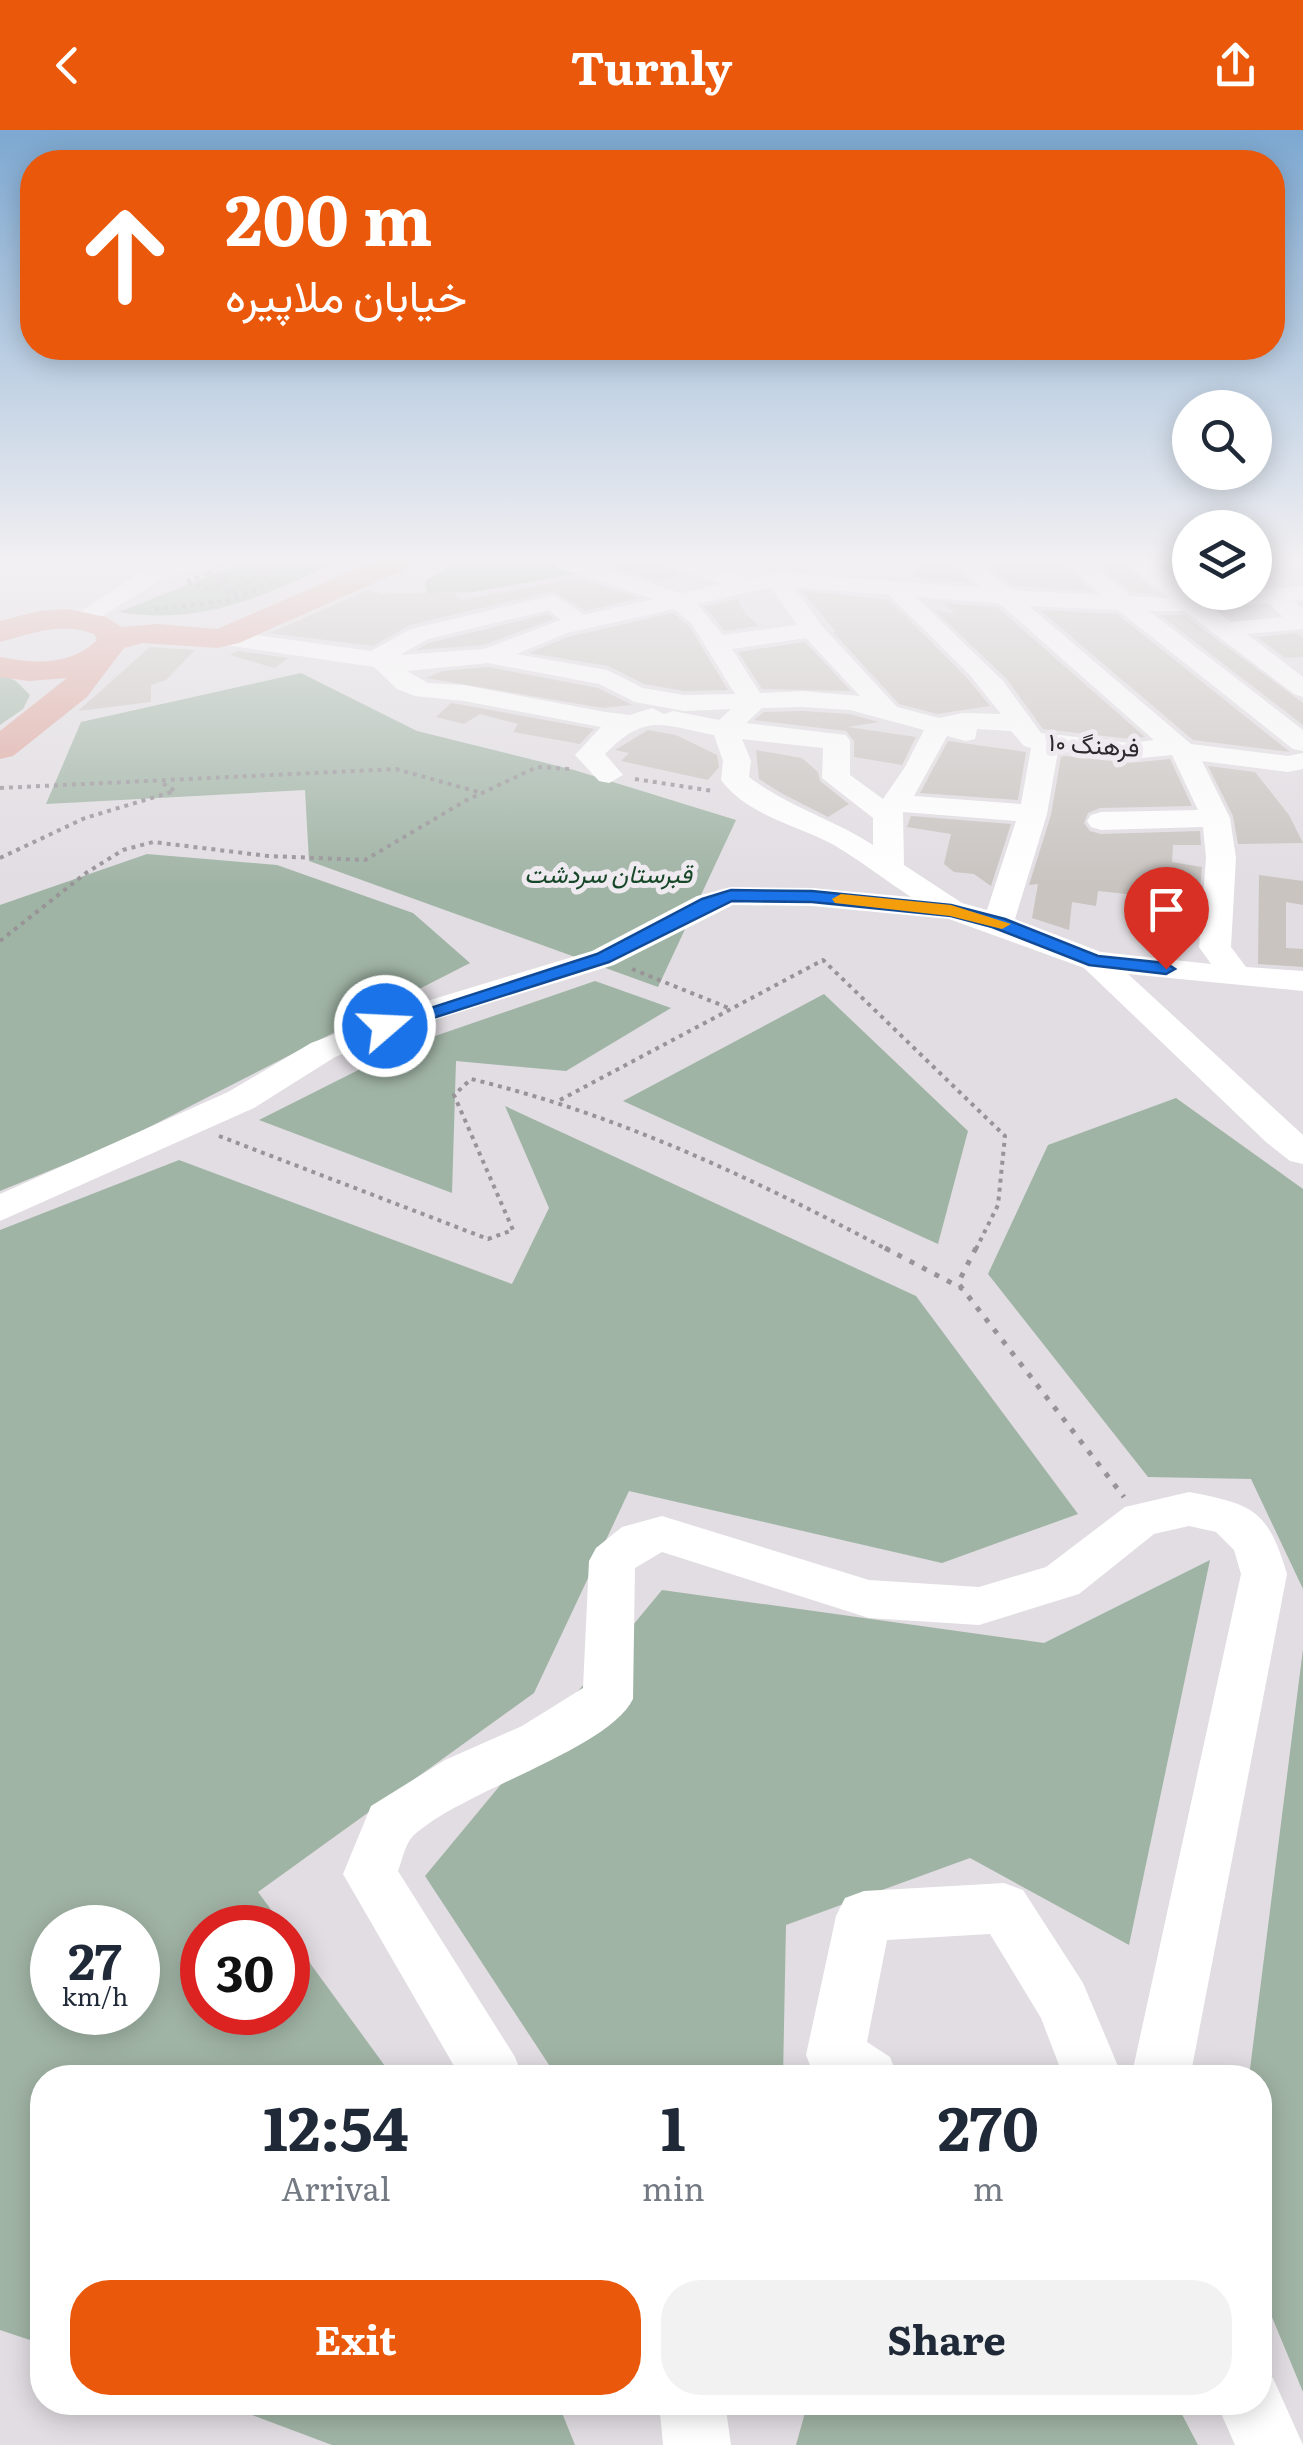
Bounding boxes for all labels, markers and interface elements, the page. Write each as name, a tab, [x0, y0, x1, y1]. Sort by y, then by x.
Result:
text: Turnly	[571, 32, 732, 99]
icon: back	[40, 38, 95, 93]
icon: share	[1208, 38, 1263, 93]
text: 200 m	[225, 164, 433, 268]
icon: ahead	[60, 190, 190, 320]
text: خیابان ملاپیره	[225, 259, 467, 326]
map controls	[1172, 390, 1272, 610]
button: search	[1172, 390, 1272, 490]
button: layers	[1172, 510, 1272, 610]
street label: فرهنگ ۱۰	[1047, 722, 1141, 765]
park label: قبرستان سردشت	[524, 854, 694, 891]
pin	[1124, 867, 1209, 970]
icon: arrive	[1139, 882, 1194, 937]
position arrow	[333, 974, 437, 1078]
speed limit sign: 30	[180, 1905, 310, 2035]
text: 27	[68, 1921, 122, 1995]
text: km/h	[62, 1977, 128, 2014]
text: 12:54	[263, 2080, 409, 2169]
text: 1	[661, 2080, 686, 2169]
text: 270	[938, 2080, 1039, 2169]
text: Arrival	[281, 2163, 391, 2211]
text: min	[642, 2163, 705, 2211]
text: m	[973, 2163, 1004, 2211]
button: Exit	[70, 2280, 641, 2395]
button: Share	[661, 2280, 1232, 2395]

